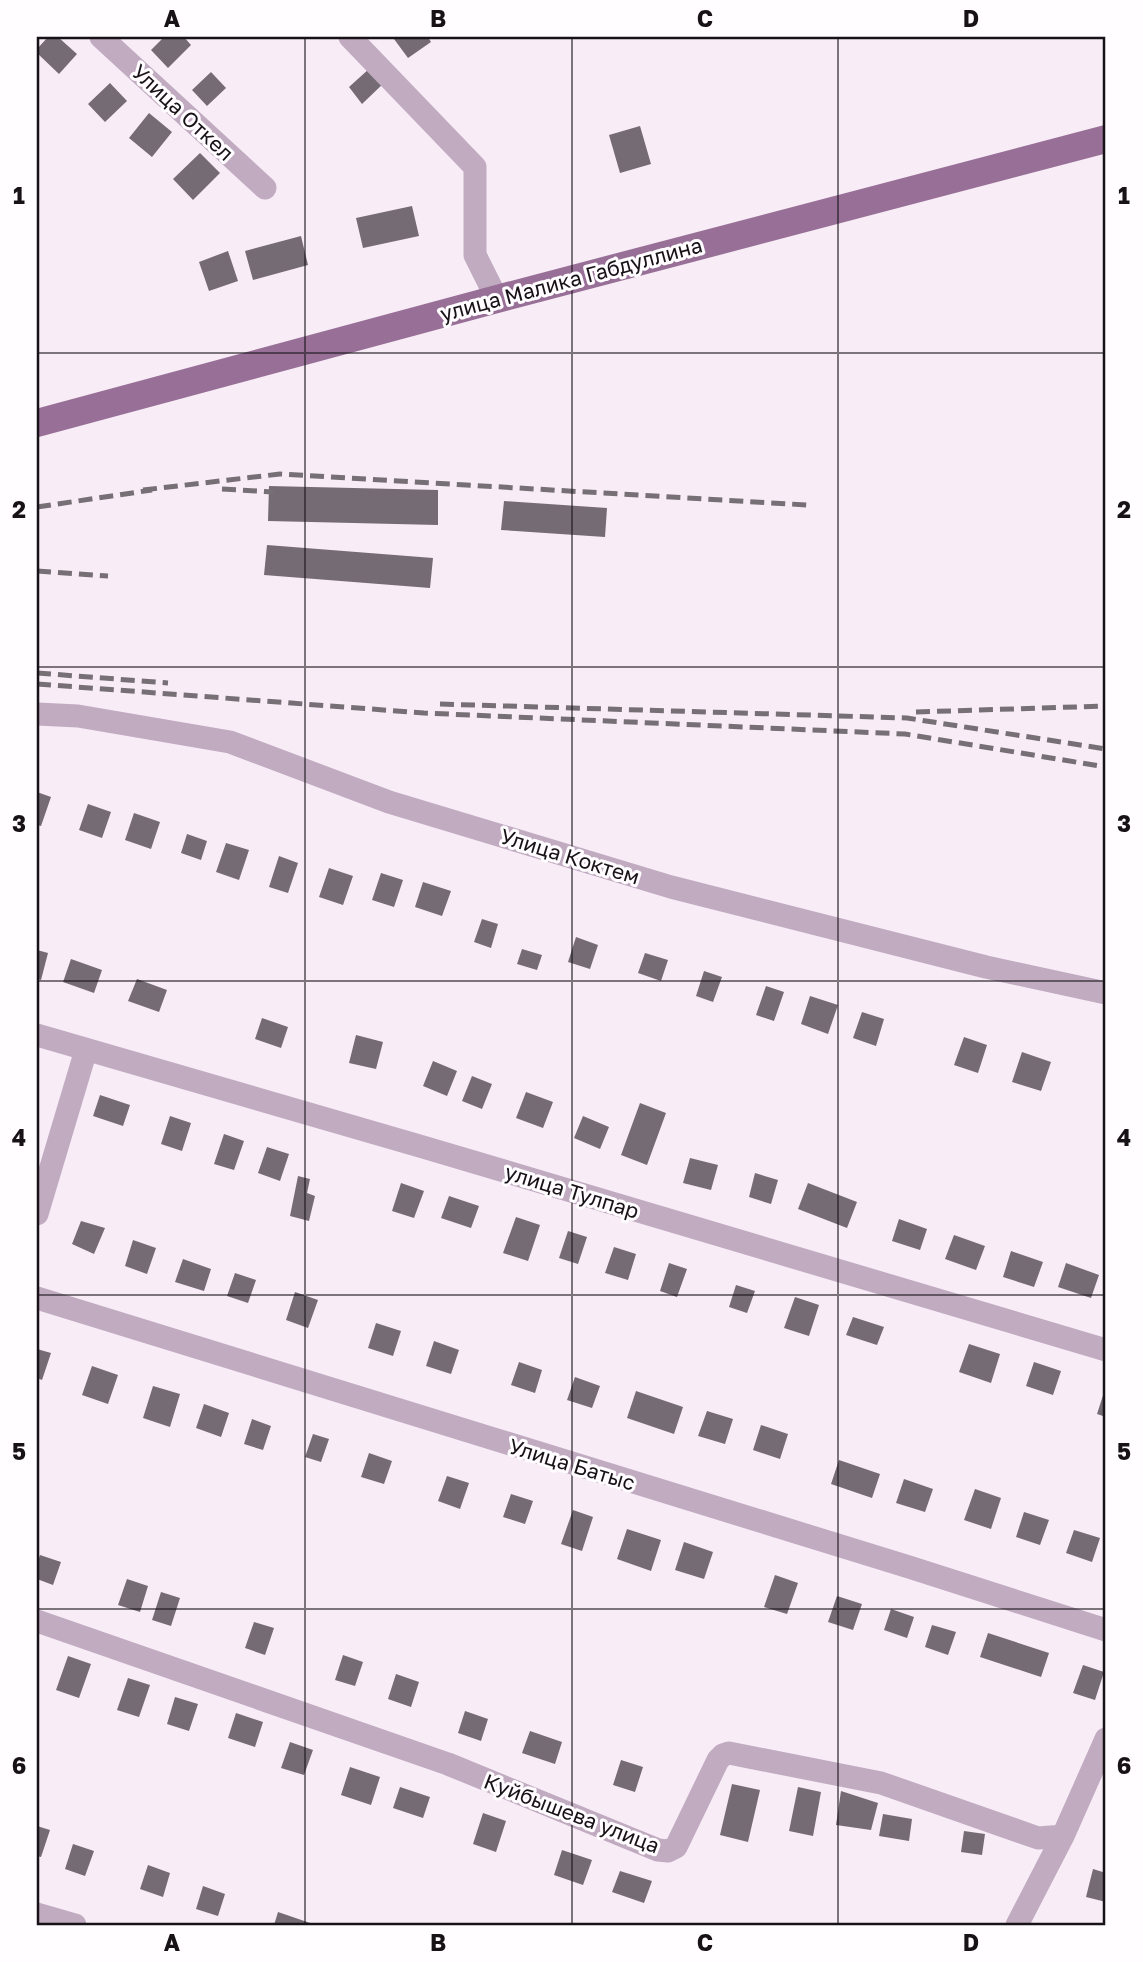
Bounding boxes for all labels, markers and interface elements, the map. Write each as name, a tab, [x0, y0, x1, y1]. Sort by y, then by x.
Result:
text: A	[164, 4, 181, 32]
text: B	[430, 4, 446, 32]
text: C	[697, 4, 713, 32]
text: D	[963, 4, 979, 32]
street label: Улица Откел	[127, 58, 239, 166]
text: 1	[13, 181, 25, 209]
text: 1	[1118, 181, 1130, 209]
street label: улица Малика Габдуллина	[437, 231, 705, 327]
text: 2	[12, 495, 26, 523]
text: 2	[1117, 495, 1131, 523]
text: 3	[12, 809, 26, 837]
text: 3	[1117, 809, 1131, 837]
street label: Улица Коктем	[497, 822, 643, 890]
text: 4	[12, 1123, 26, 1151]
text: 4	[1117, 1123, 1131, 1151]
street label: улица Тулпар	[502, 1158, 642, 1224]
street label: Улица Батыс	[506, 1432, 638, 1496]
text: 5	[12, 1437, 26, 1465]
text: 5	[1117, 1437, 1131, 1465]
text: 6	[12, 1751, 26, 1779]
text: 6	[1117, 1751, 1131, 1779]
street label: Куйбышева улица	[481, 1768, 663, 1858]
text: A	[164, 1928, 181, 1956]
text: B	[430, 1928, 446, 1956]
text: C	[697, 1928, 713, 1956]
text: D	[963, 1928, 979, 1956]

